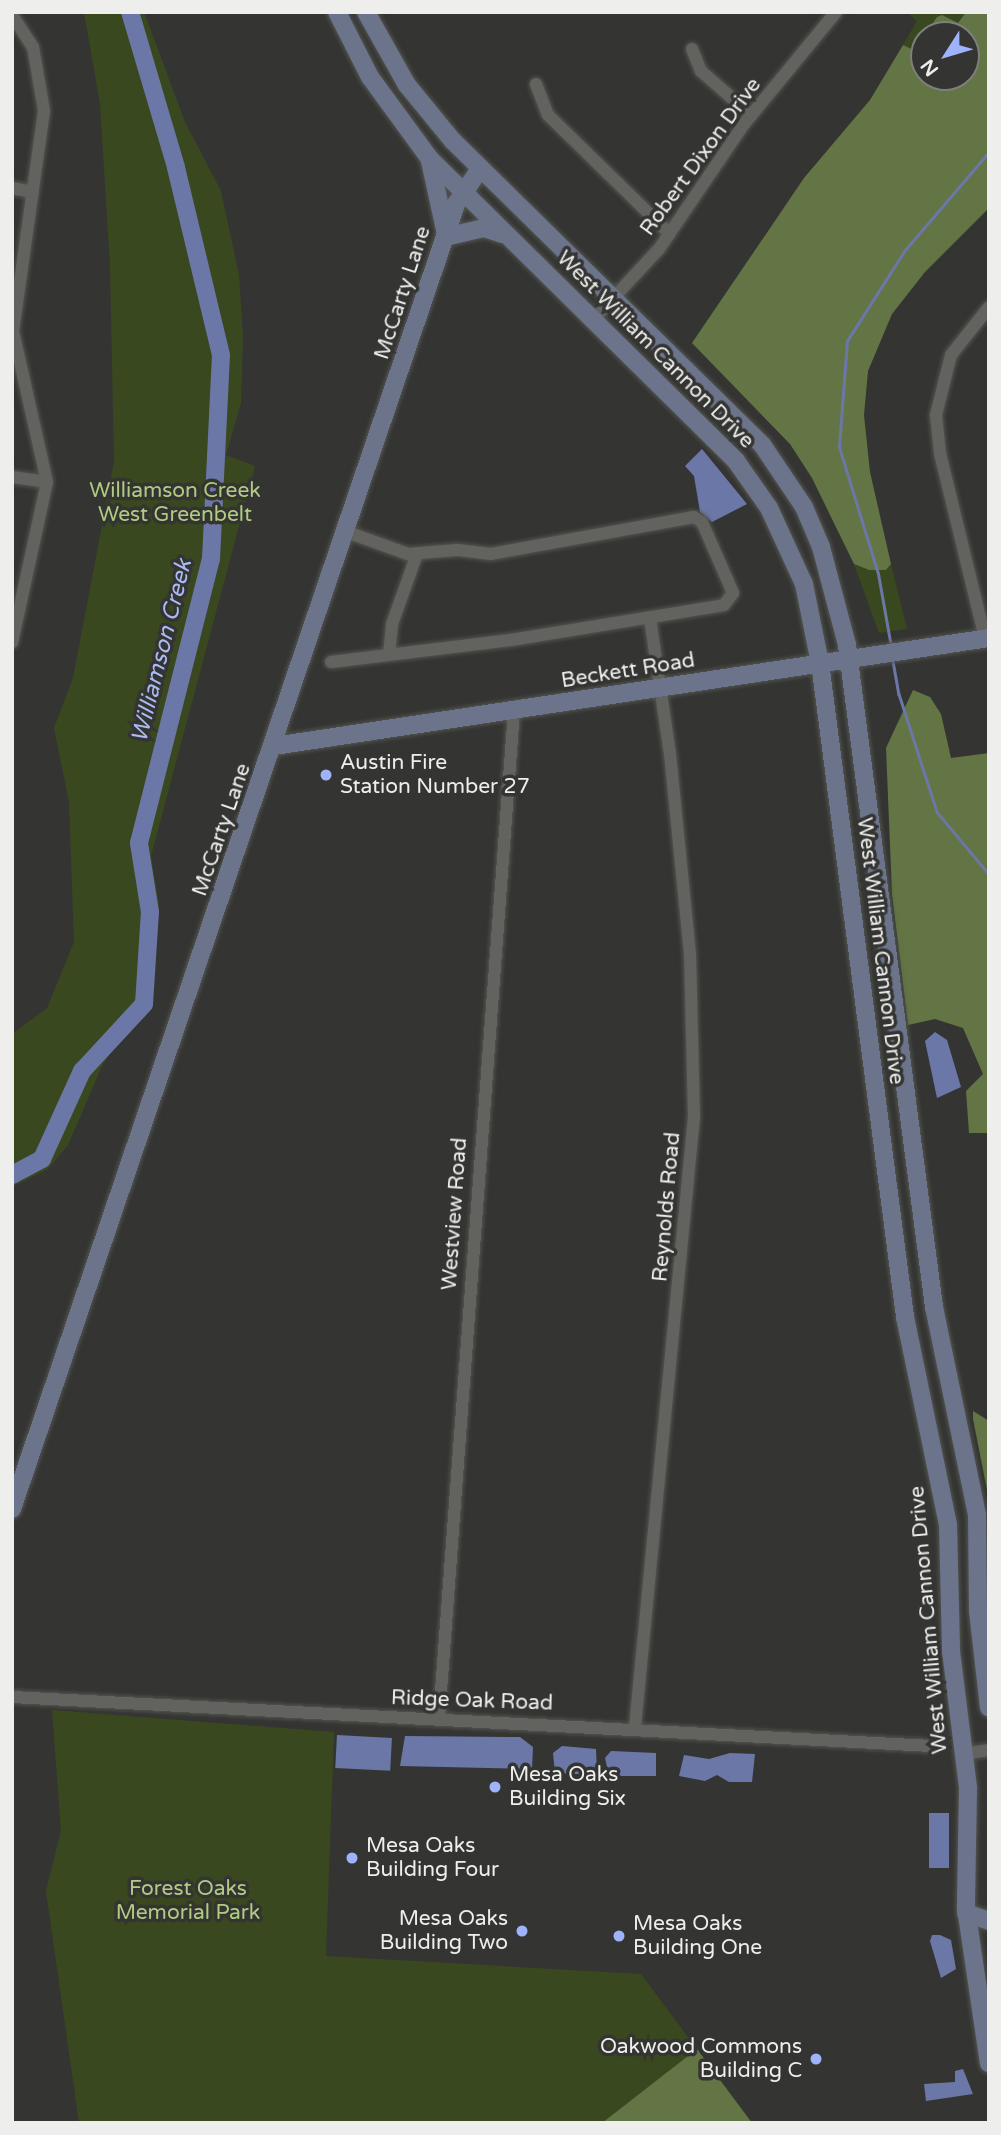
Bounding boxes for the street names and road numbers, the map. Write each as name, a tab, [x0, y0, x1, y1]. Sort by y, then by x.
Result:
street label: Robert Dixon Drive	[635, 73, 767, 241]
street label: McCarty Lane	[370, 223, 436, 363]
street label: West William Cannon Drive	[551, 246, 759, 454]
street label: Beckett Road	[559, 648, 697, 694]
street label: McCarty Lane	[188, 760, 256, 900]
street label: West William Cannon Drive	[851, 816, 909, 1086]
street label: Reynolds Road	[648, 1131, 686, 1283]
street label: Westview Road	[437, 1137, 473, 1291]
street label: West William Cannon Drive	[905, 1485, 953, 1755]
street label: Ridge Oak Road	[390, 1686, 554, 1716]

